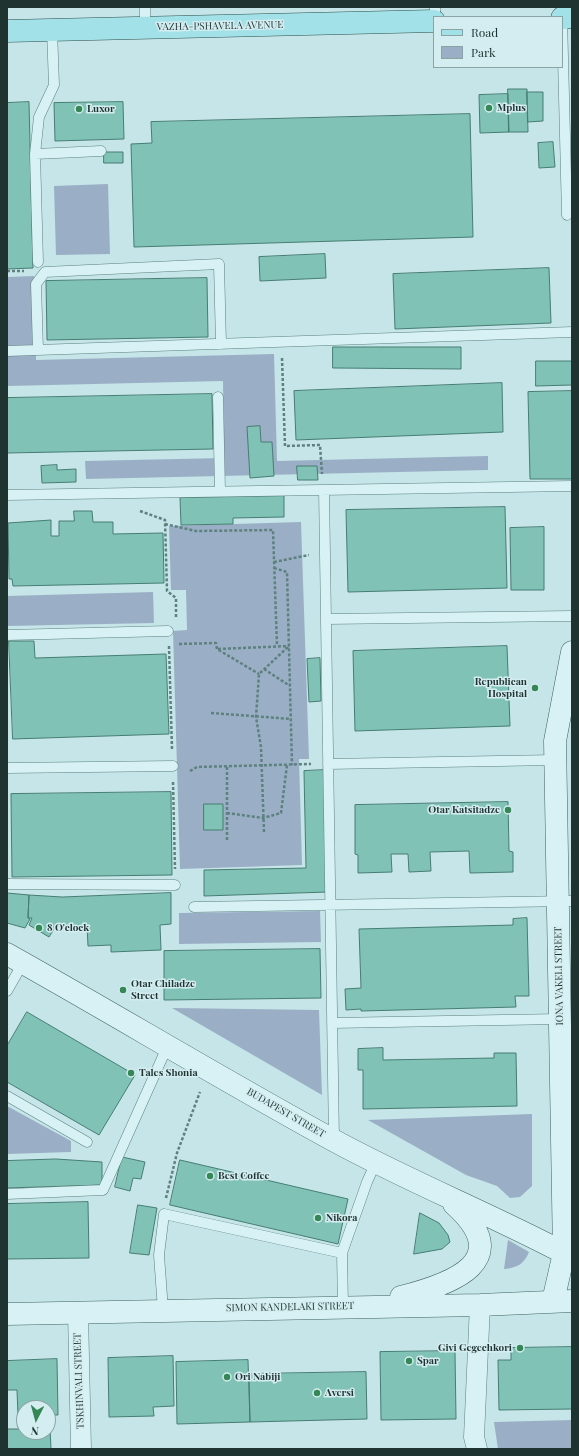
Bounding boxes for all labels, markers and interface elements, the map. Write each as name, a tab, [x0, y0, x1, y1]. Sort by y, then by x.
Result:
legend	[433, 16, 563, 68]
street label: VAZHA-PSHAVELA AVENUE	[157, 19, 283, 33]
text: Road	[471, 24, 498, 40]
text: Park	[471, 44, 496, 60]
place label: Mplus	[497, 102, 526, 114]
place label: Luxor	[87, 103, 115, 115]
marker: Mplus	[484, 103, 494, 113]
marker: Luxor	[74, 104, 84, 114]
place label: Republican Hospital	[475, 676, 527, 700]
marker: Republican Hospital	[530, 683, 540, 693]
place label: Otar Katsitadze	[428, 804, 500, 816]
marker: Otar Katsitadze	[503, 805, 513, 815]
place label: 8 O'clock	[47, 922, 89, 934]
marker: 8 O'clock	[34, 923, 44, 933]
street label: IONA VAKELI STREET	[552, 926, 566, 1026]
place label: Otar Chiladze Street	[131, 978, 195, 1002]
marker: Otar Chiladze Street	[118, 985, 128, 995]
place label: Tales Shonia	[139, 1067, 198, 1079]
marker: Tales Shonia	[126, 1068, 136, 1078]
street label: BUDAPEST STREET	[245, 1086, 327, 1140]
place label: Best Coffee	[218, 1170, 270, 1182]
marker: Best Coffee	[205, 1171, 215, 1181]
place label: Nikora	[326, 1212, 357, 1224]
marker: Nikora	[313, 1213, 323, 1223]
street label: SIMON KANDELAKI STREET	[226, 1300, 354, 1314]
street label: TSKHINVALI STREET	[71, 1333, 87, 1429]
place label: Givi Gegechkori	[438, 1342, 512, 1354]
marker: Givi Gegechkori	[515, 1343, 525, 1353]
place label: Spar	[417, 1355, 439, 1367]
marker: Spar	[404, 1356, 414, 1366]
place label: Ori Nabiji	[235, 1371, 280, 1383]
marker: Ori Nabiji	[222, 1372, 232, 1382]
place label: Aversi	[325, 1387, 354, 1399]
marker: Aversi	[312, 1388, 322, 1398]
north arrow	[16, 1400, 56, 1440]
text: N	[30, 1424, 40, 1439]

